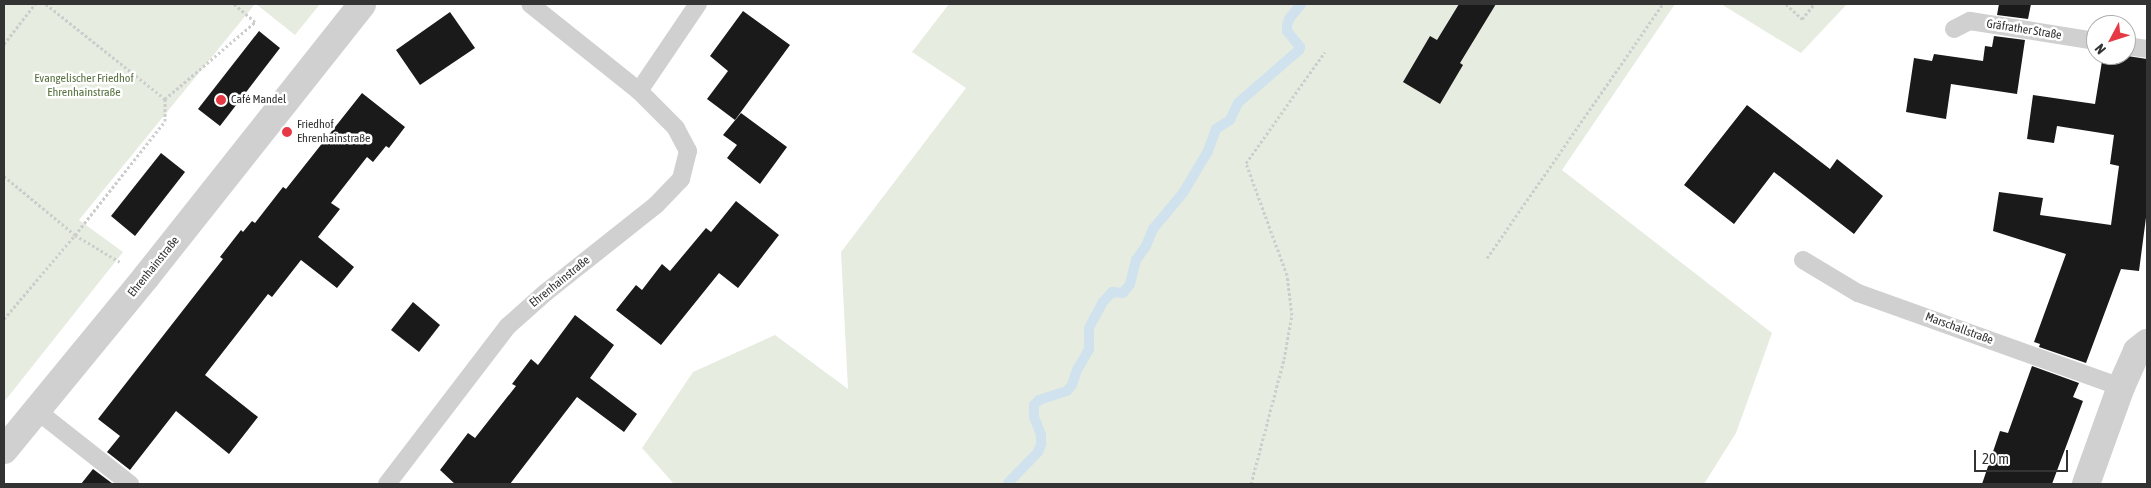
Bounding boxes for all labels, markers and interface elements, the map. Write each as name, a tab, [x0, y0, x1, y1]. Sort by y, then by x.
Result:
north arrow	[2086, 15, 2136, 65]
street label: Gräfrather Straße	[1985, 17, 2063, 43]
text: N	[2091, 41, 2109, 57]
park label: Evangelischer Friedhof Ehrenhainstraße	[34, 72, 134, 100]
place label: Café Mandel	[231, 93, 286, 107]
marker: Café Mandel	[215, 94, 227, 106]
place label: Friedhof Ehrenhainstraße	[297, 118, 370, 146]
marker: Friedhof Ehrenhainstraße	[281, 126, 293, 138]
street label: Ehrenhainstraße	[125, 234, 183, 300]
street label: Ehrenhainstraße	[527, 253, 593, 311]
street label: Marschallstraße	[1923, 310, 1995, 348]
scale bar	[1976, 440, 2070, 472]
text: 20 m	[1982, 450, 2009, 467]

